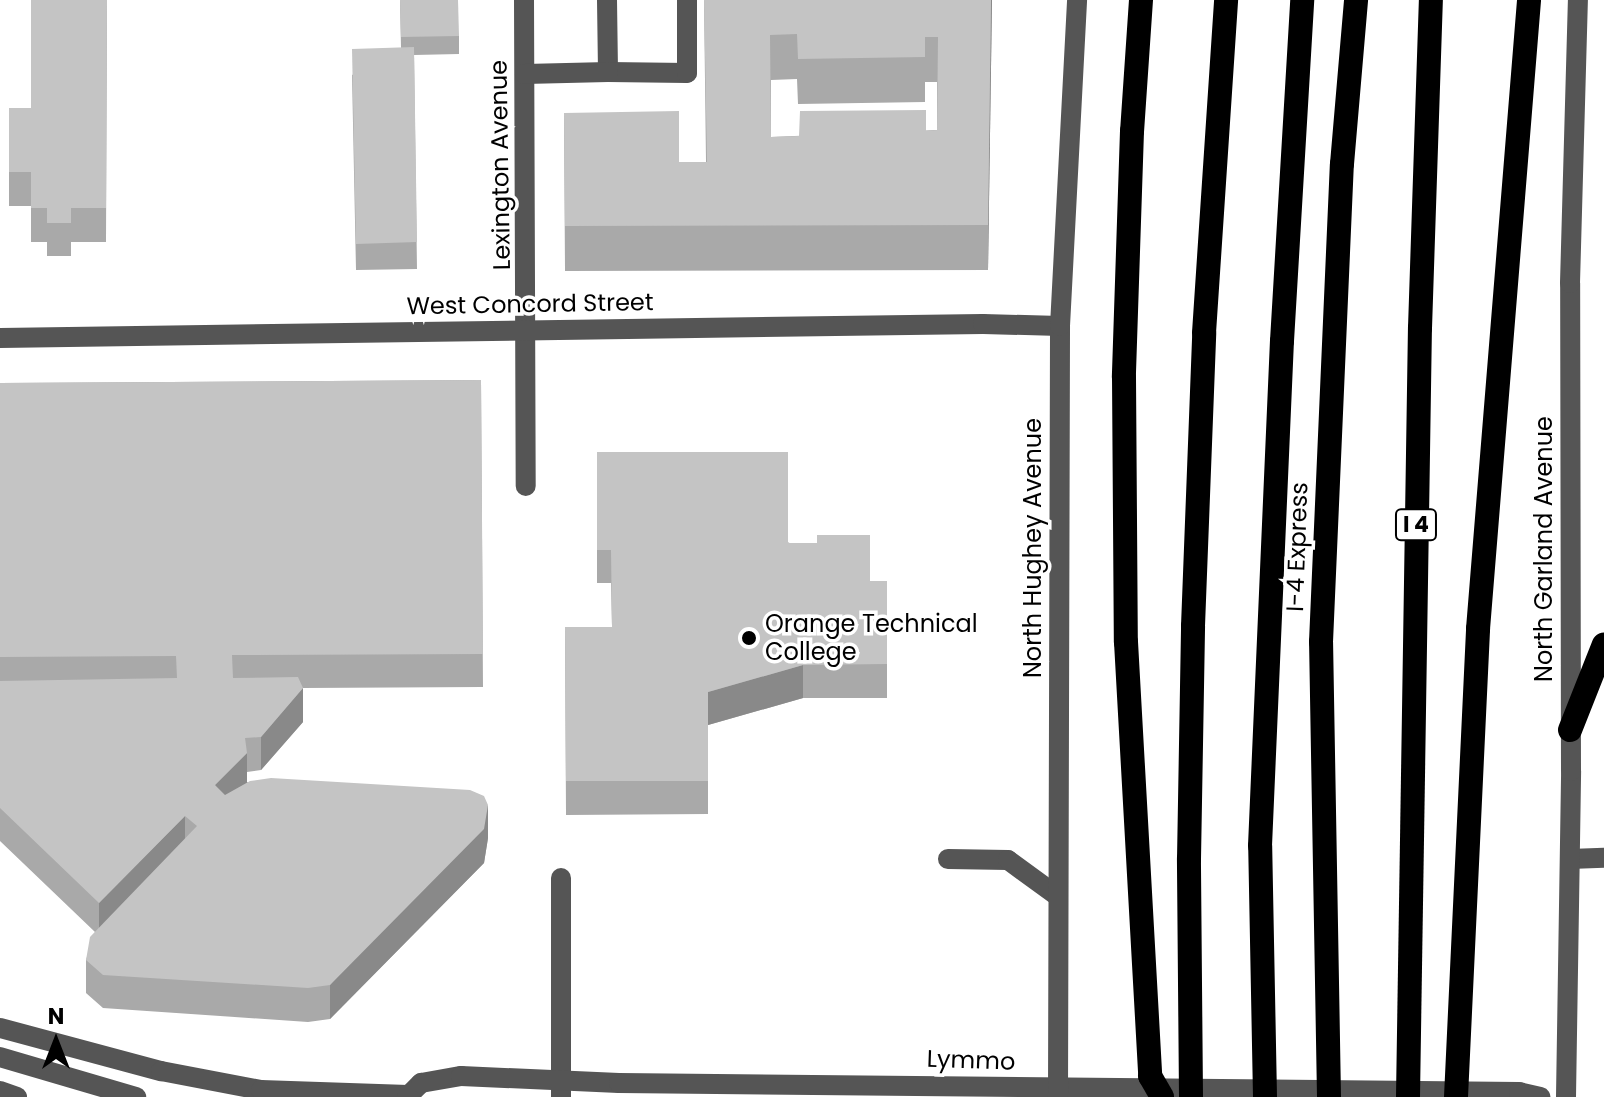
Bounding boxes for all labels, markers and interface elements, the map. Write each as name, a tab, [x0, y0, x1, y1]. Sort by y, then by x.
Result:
street label: Lexington Avenue	[484, 60, 516, 270]
street label: West Concord Street	[406, 287, 654, 321]
street label: North Garland Avenue	[1530, 416, 1558, 682]
street label: North Hughey Avenue	[1019, 418, 1047, 678]
street label: I-4 Express	[1280, 482, 1314, 612]
road number: I 4	[1394, 507, 1438, 543]
place label: Orange Technical College	[765, 610, 978, 666]
marker: Orange Technical College	[740, 629, 758, 647]
north arrow	[16, 1001, 96, 1081]
text: N	[48, 1001, 64, 1032]
street label: Lymmo	[926, 1044, 1016, 1076]

